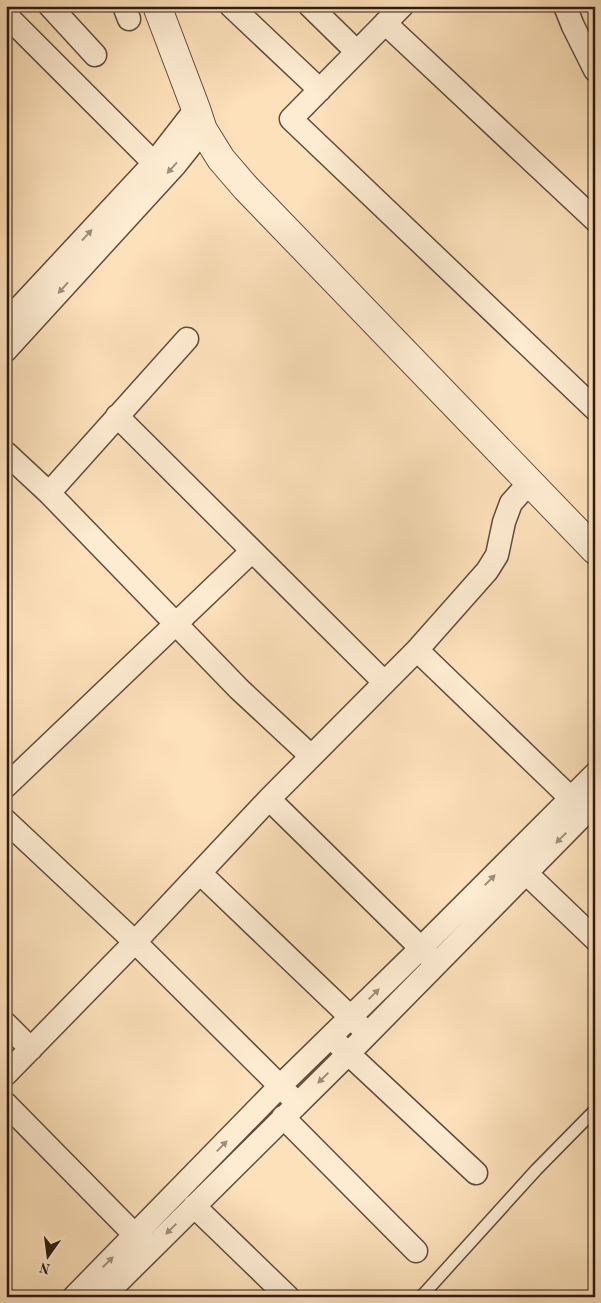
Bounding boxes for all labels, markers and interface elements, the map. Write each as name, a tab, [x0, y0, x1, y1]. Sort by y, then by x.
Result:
one-way arrow	[167, 162, 178, 174]
one-way arrow	[81, 229, 93, 241]
one-way arrow	[57, 282, 69, 294]
one-way arrow	[555, 832, 567, 844]
one-way arrow	[483, 874, 495, 886]
one-way arrow	[368, 988, 380, 1000]
one-way arrow	[317, 1072, 329, 1084]
one-way arrow	[216, 1140, 228, 1152]
one-way arrow	[165, 1223, 177, 1235]
north arrow	[22, 1230, 72, 1280]
one-way arrow	[102, 1256, 114, 1268]
text: N	[38, 1259, 52, 1276]

